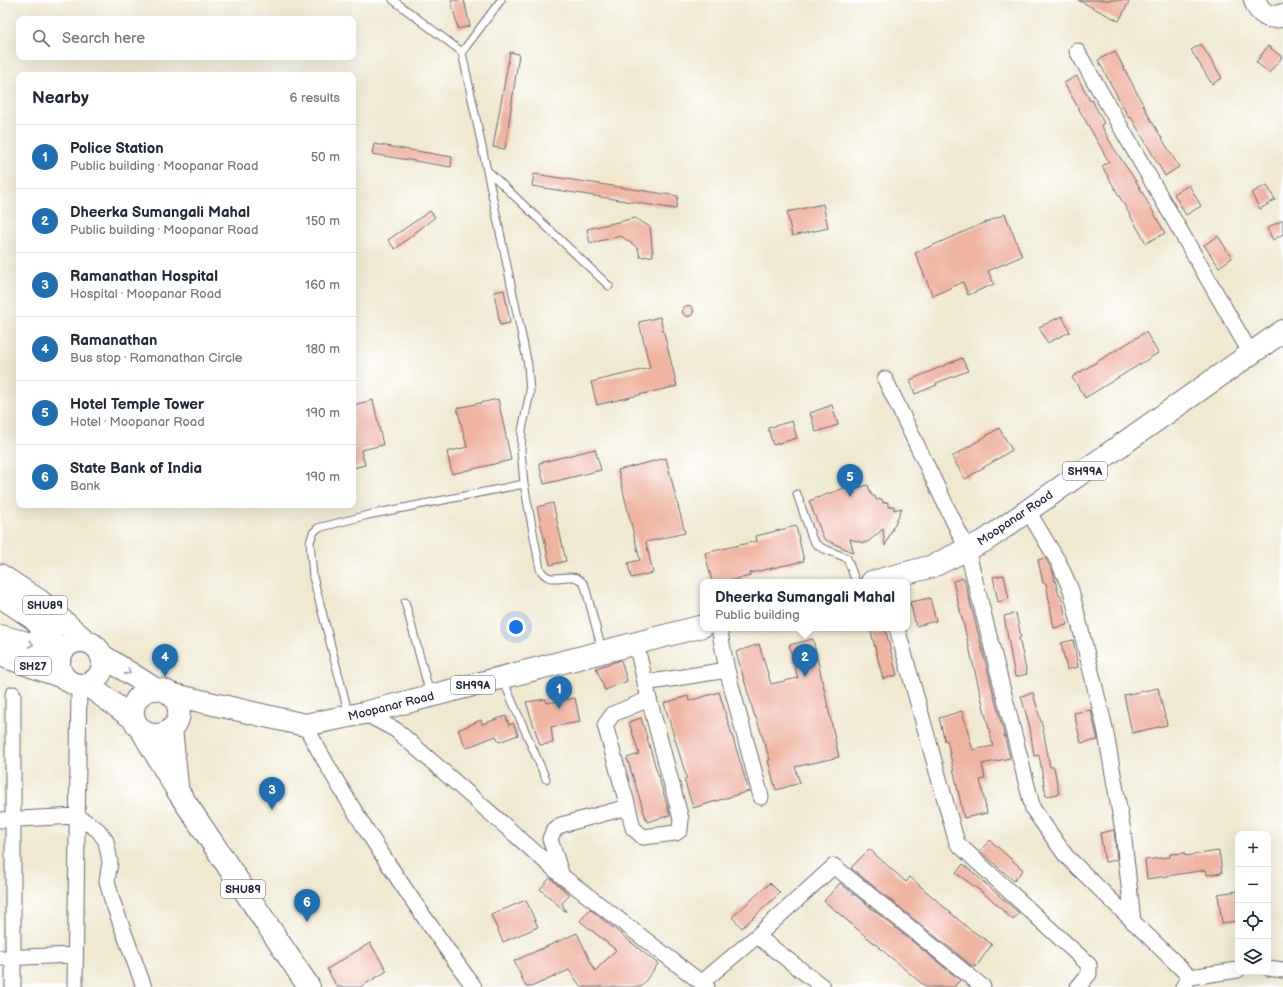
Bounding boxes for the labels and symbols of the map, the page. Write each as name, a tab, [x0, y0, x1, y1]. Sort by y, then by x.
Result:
road number: SH99A	[1063, 462, 1107, 480]
pin: 5	[837, 464, 863, 497]
street label: Moopanar Road	[975, 488, 1056, 549]
road number: SHU89	[23, 596, 67, 614]
your location	[506, 617, 526, 637]
one-way arrow	[27, 639, 34, 648]
pin: 4	[152, 644, 178, 677]
pin: 2	[792, 644, 818, 677]
road number: SH27	[15, 657, 51, 675]
one-way arrow	[124, 667, 131, 675]
road number: SH99A	[451, 676, 495, 694]
pin: 1	[546, 676, 572, 709]
street label: Moopanar Road	[347, 689, 436, 724]
pin: 3	[259, 777, 285, 810]
road number: SHU89	[221, 880, 265, 898]
pin: 6	[294, 889, 320, 922]

